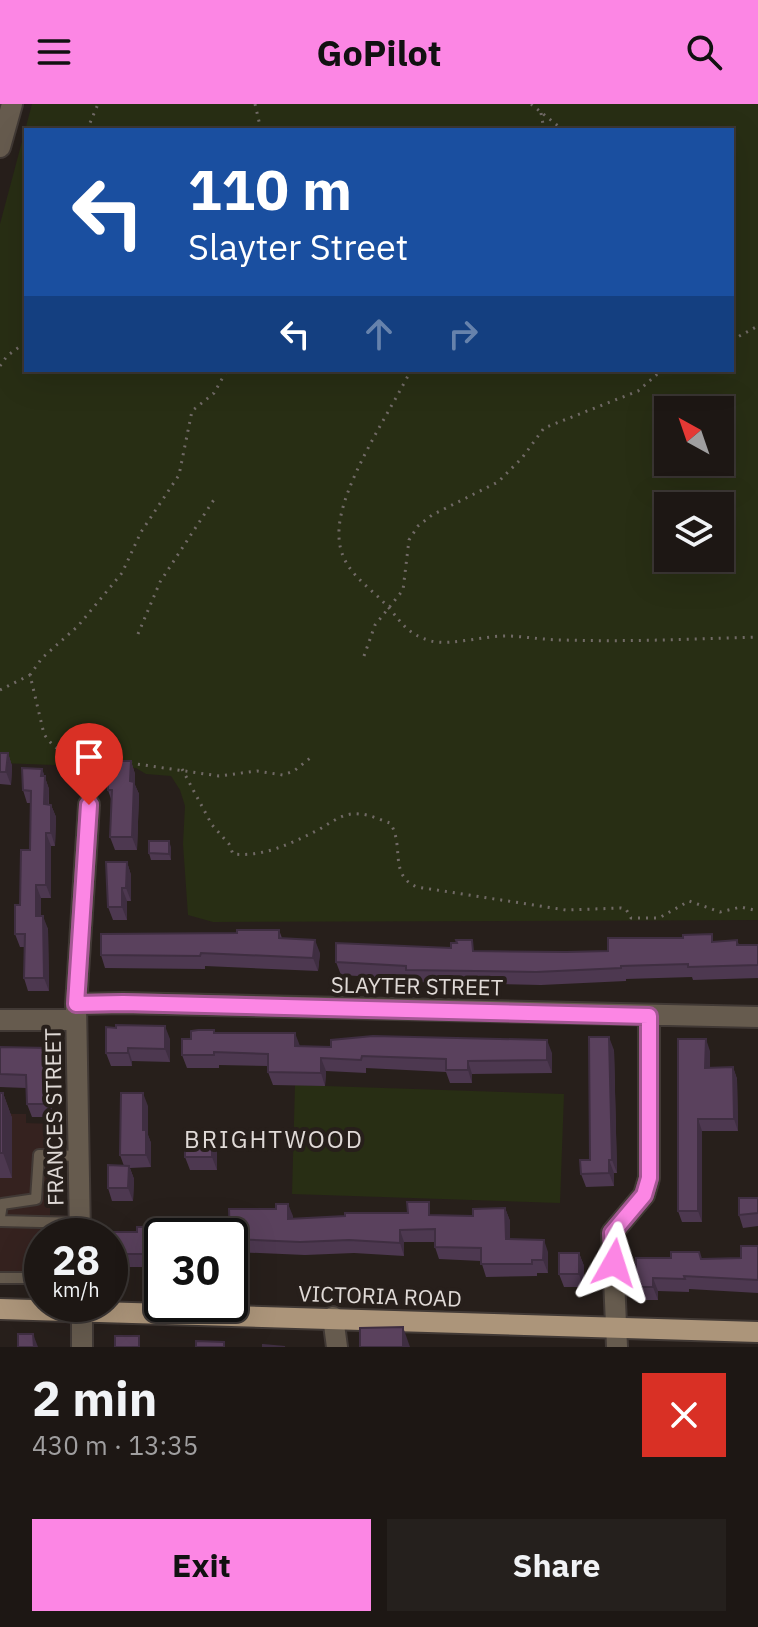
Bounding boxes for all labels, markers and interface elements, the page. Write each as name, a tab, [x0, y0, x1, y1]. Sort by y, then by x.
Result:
text: GoPilot	[317, 29, 441, 76]
icon: menu	[32, 30, 76, 74]
icon: search	[682, 30, 726, 74]
text: 110 m	[188, 153, 352, 225]
icon: left	[56, 160, 160, 264]
text: Slayter Street	[188, 223, 408, 270]
icon: left	[273, 312, 317, 356]
icon: ahead	[357, 312, 401, 356]
icon: right	[441, 312, 485, 356]
north arrow	[654, 396, 734, 476]
map controls	[654, 396, 734, 572]
button: layers	[654, 492, 734, 572]
pin	[55, 723, 123, 805]
icon: arrive	[67, 735, 111, 779]
street label: SLAYTER STREET	[331, 969, 504, 1002]
street label: FRANCES STREET	[37, 1027, 70, 1206]
district label: BRIGHTWOOD	[184, 1123, 364, 1155]
speed limit sign: 30	[144, 1218, 248, 1322]
position arrow	[572, 1221, 656, 1305]
text: 28	[52, 1234, 100, 1286]
text: km/h	[52, 1276, 100, 1303]
street label: VICTORIA ROAD	[298, 1278, 462, 1313]
text: 2 min	[32, 1367, 157, 1429]
button: close	[642, 1373, 726, 1457]
text: 430 m · 13:35	[32, 1428, 198, 1462]
button: Exit	[32, 1519, 371, 1611]
button: Share	[387, 1519, 726, 1611]

